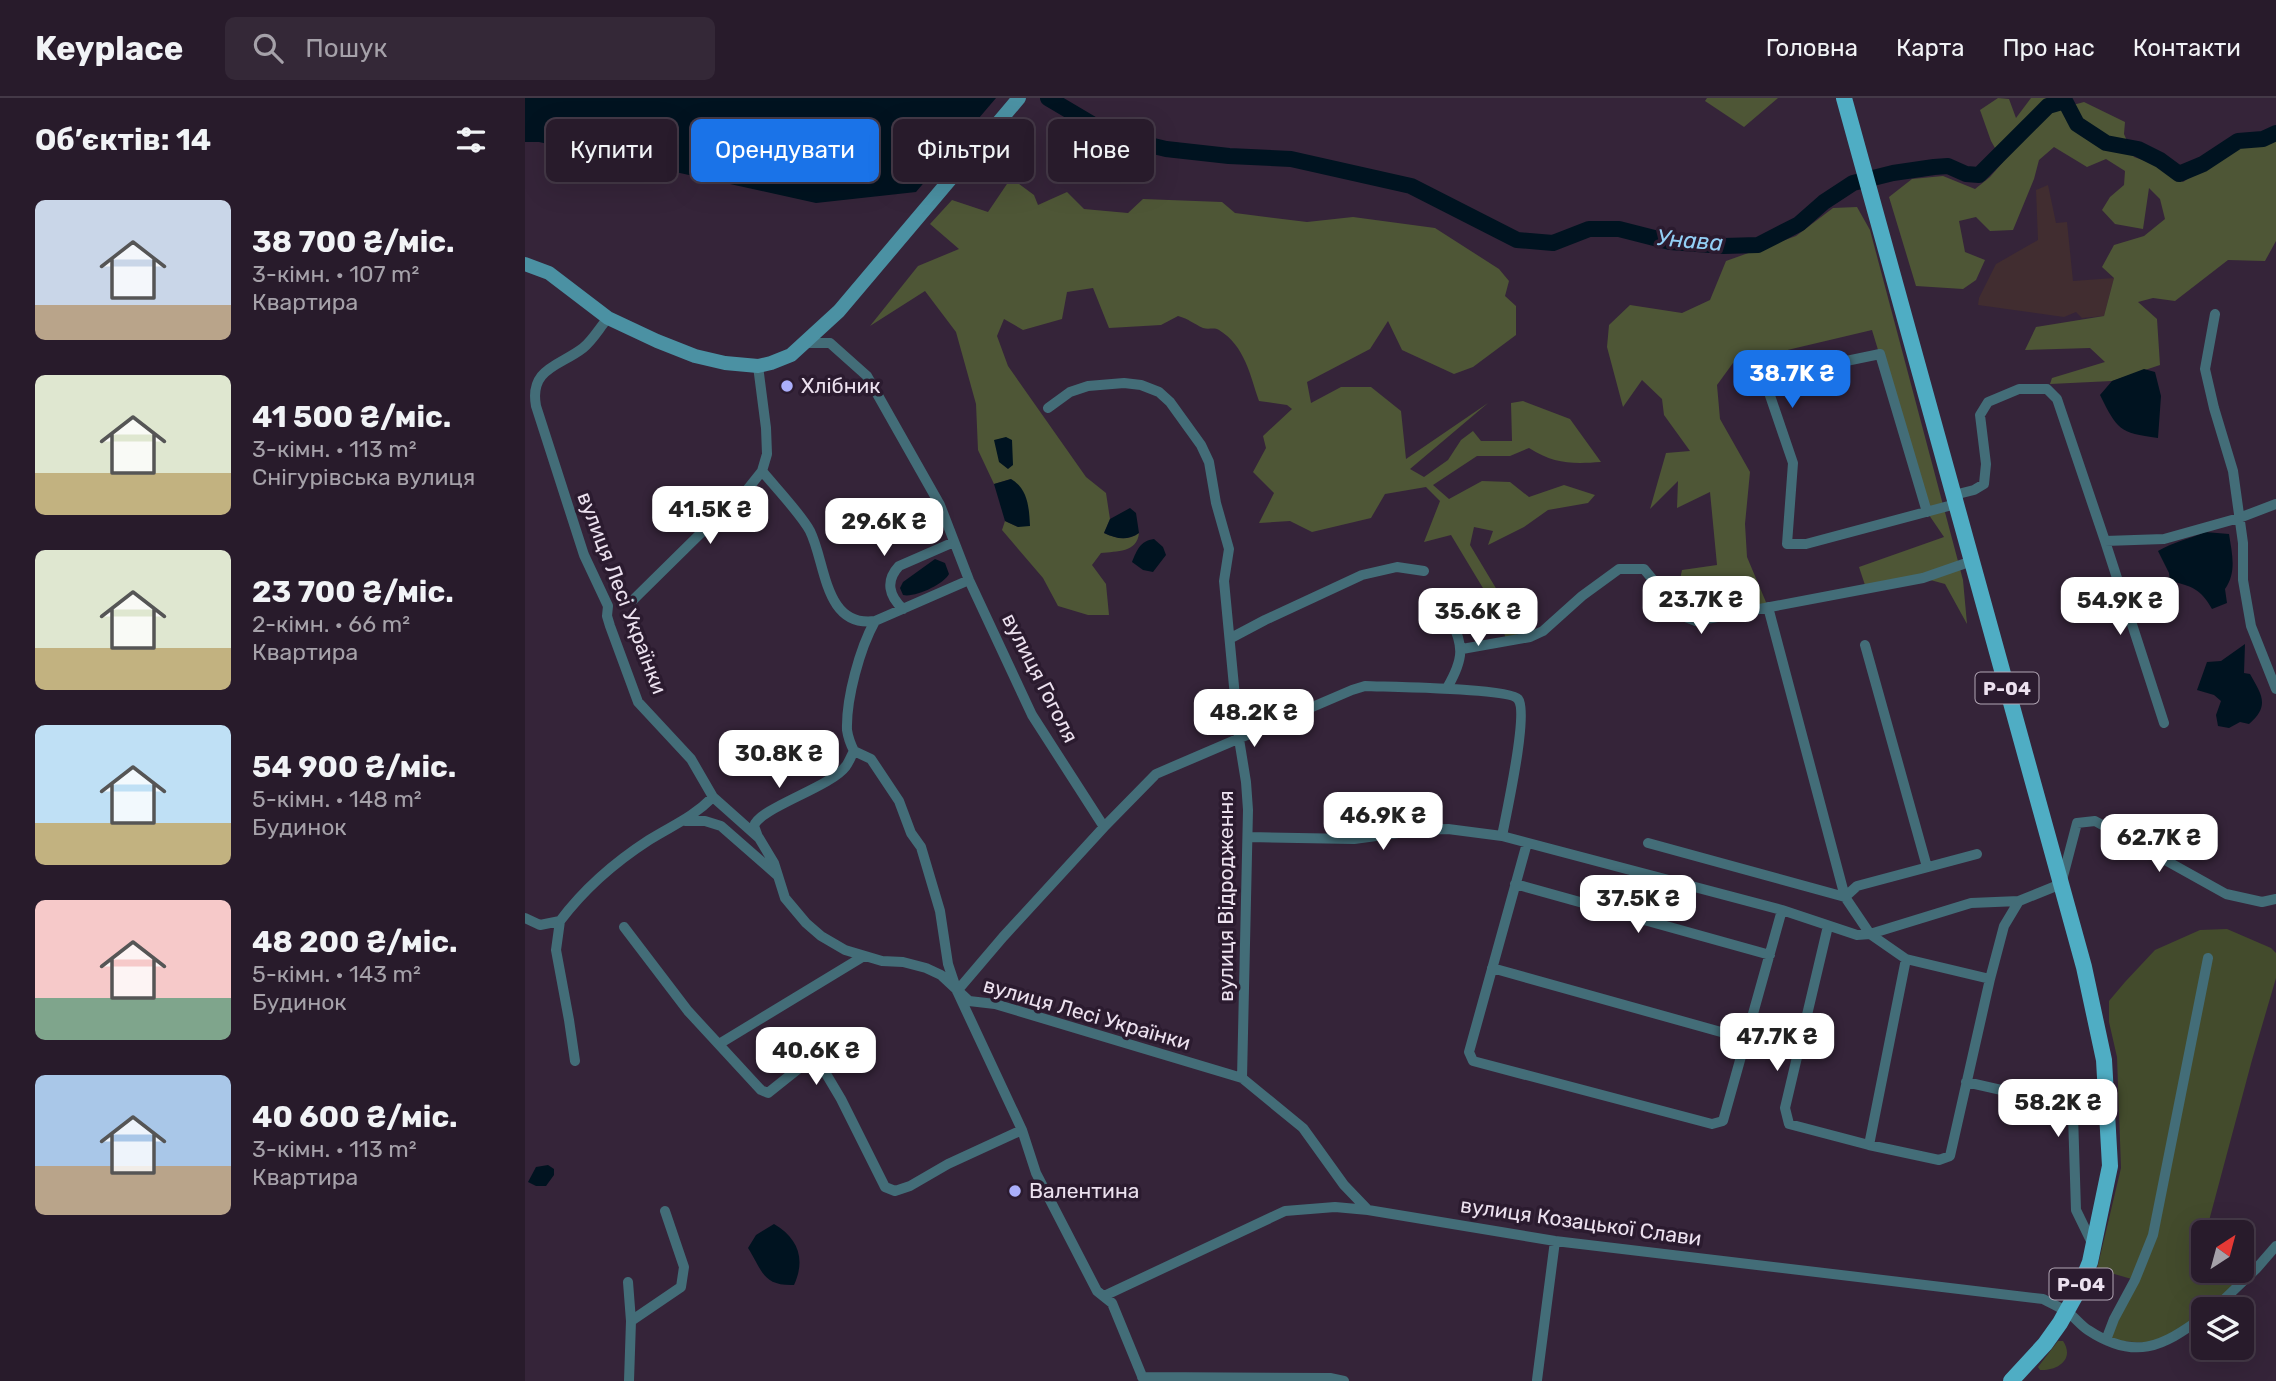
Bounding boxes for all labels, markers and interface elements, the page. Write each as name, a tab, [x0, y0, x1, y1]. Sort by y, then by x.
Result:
search box	[225, 17, 715, 80]
text: Keyplace	[35, 29, 183, 68]
icon: search	[249, 29, 287, 67]
text: Пошук	[305, 33, 387, 64]
text: Головна	[1766, 34, 1858, 62]
text: Карта	[1896, 34, 1964, 62]
text: Про нас	[2002, 34, 2095, 62]
text: Контакти	[2133, 34, 2241, 62]
chip: Купити	[546, 119, 677, 182]
chip: Орендувати	[691, 119, 879, 182]
chip: Фільтри	[893, 119, 1034, 182]
chip: Нове	[1048, 119, 1154, 182]
icon: filters	[452, 121, 490, 159]
text: Об’єктів: 14	[35, 122, 211, 158]
water label: Унава	[1656, 223, 1724, 257]
text: 38 700 ₴/міс.	[252, 224, 454, 260]
icon: home	[91, 228, 175, 312]
text: 3-кімн. · 107 m²	[252, 260, 419, 288]
text: Квартира	[252, 288, 358, 316]
pin: 38.7K ₴	[1727, 350, 1857, 410]
text: 38.7K ₴	[1749, 359, 1835, 387]
place label: Хлібник	[801, 373, 881, 398]
marker: Хлібник	[779, 378, 795, 394]
text: 41 500 ₴/міс.	[252, 399, 451, 435]
icon: home	[91, 403, 175, 487]
text: 3-кімн. · 113 m²	[252, 435, 417, 463]
text: Снігурівська вулиця	[252, 463, 475, 491]
pin: 41.5K ₴	[645, 486, 775, 546]
street label: вулиця Лесі Українки	[572, 488, 673, 697]
text: 41.5K ₴	[668, 495, 752, 523]
pin: 29.6K ₴	[819, 498, 949, 558]
text: 29.6K ₴	[841, 507, 927, 535]
text: 23 700 ₴/міс.	[252, 574, 454, 610]
pin: 23.7K ₴	[1636, 576, 1766, 636]
icon: home	[91, 578, 175, 662]
pin: 54.9K ₴	[2055, 578, 2185, 637]
text: 23.7K ₴	[1659, 585, 1743, 613]
text: 54.9K ₴	[2077, 586, 2163, 614]
pin: 35.6K ₴	[1413, 588, 1543, 648]
text: 35.6K ₴	[1435, 597, 1521, 625]
street label: вулиця Гоголя	[997, 609, 1084, 747]
text: 2-кімн. · 66 m²	[252, 610, 410, 638]
text: Квартира	[252, 638, 358, 666]
road number: Р-04	[1975, 673, 2039, 704]
pin: 48.2K ₴	[1189, 690, 1319, 749]
text: 48.2K ₴	[1210, 698, 1298, 726]
pin: 30.8K ₴	[714, 730, 844, 790]
text: 30.8K ₴	[735, 739, 823, 767]
text: 54 900 ₴/міс.	[252, 749, 456, 785]
icon: home	[91, 753, 175, 837]
text: 5-кімн. · 148 m²	[252, 785, 422, 813]
street label: вулиця Відродження	[1213, 790, 1238, 1002]
pin: 46.9K ₴	[1318, 792, 1448, 852]
text: 46.9K ₴	[1340, 801, 1426, 829]
text: Будинок	[252, 813, 347, 841]
pin: 62.7K ₴	[2094, 814, 2224, 874]
text: 62.7K ₴	[2117, 823, 2201, 851]
pin: 37.5K ₴	[1573, 876, 1703, 935]
text: 37.5K ₴	[1596, 884, 1680, 912]
text: 48 200 ₴/міс.	[252, 924, 458, 960]
icon: home	[91, 928, 175, 1012]
text: 5-кімн. · 143 m²	[252, 960, 421, 988]
street label: вулиця Лесі Українки	[981, 972, 1194, 1055]
text: Будинок	[252, 988, 347, 1016]
pin: 47.7K ₴	[1712, 1014, 1842, 1073]
text: 47.7K ₴	[1736, 1022, 1818, 1050]
pin: 40.6K ₴	[751, 1028, 881, 1087]
text: 40.6K ₴	[772, 1036, 860, 1064]
pin: 58.2K ₴	[1993, 1080, 2123, 1139]
text: 58.2K ₴	[2014, 1088, 2102, 1116]
text: 40 600 ₴/міс.	[252, 1099, 458, 1135]
icon: home	[91, 1103, 175, 1187]
text: 3-кімн. · 113 m²	[252, 1135, 417, 1163]
text: Квартира	[252, 1163, 358, 1191]
place label: Валентина	[1029, 1178, 1139, 1203]
marker: Валентина	[1007, 1183, 1023, 1199]
street label: вулиця Козацької Слави	[1459, 1192, 1703, 1251]
north arrow	[2191, 1220, 2254, 1283]
map controls	[2191, 1220, 2254, 1360]
road number: Р-04	[2049, 1268, 2113, 1300]
button: layers	[2191, 1297, 2254, 1360]

